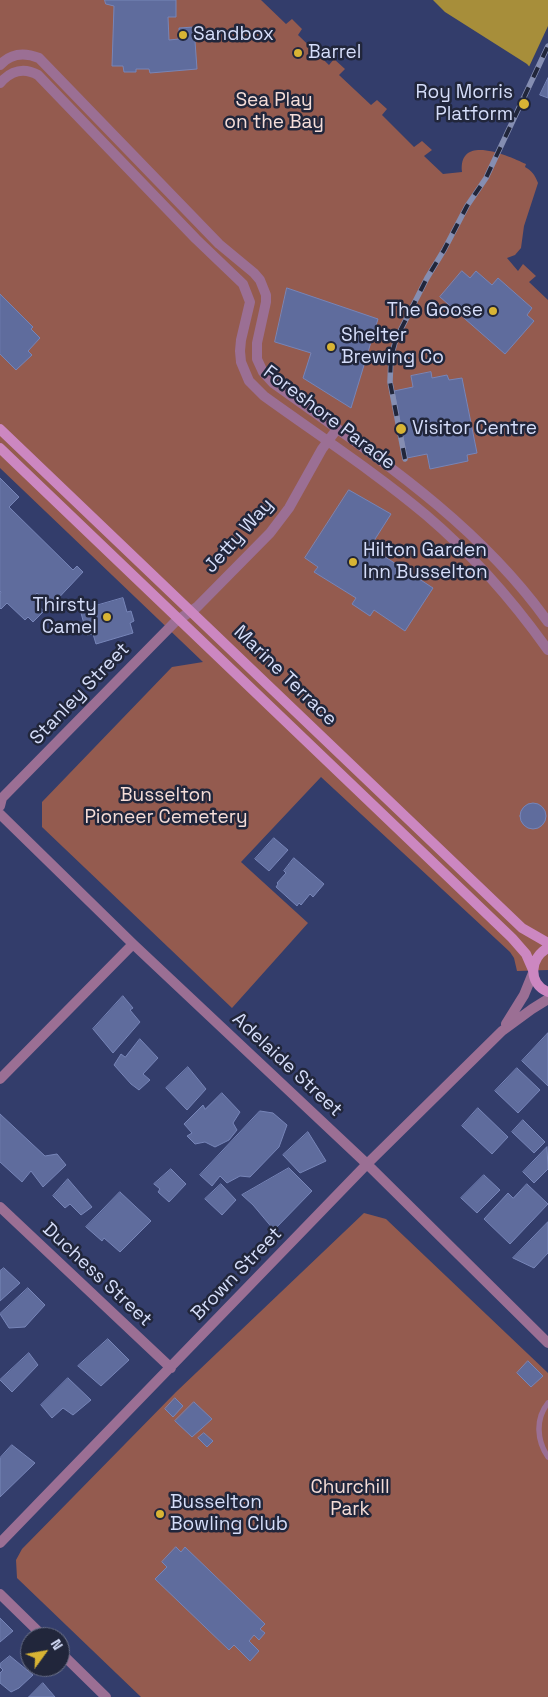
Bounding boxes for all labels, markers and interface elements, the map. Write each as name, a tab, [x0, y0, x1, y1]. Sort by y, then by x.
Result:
place label: Sandbox	[193, 24, 274, 46]
marker: Sandbox	[177, 29, 189, 41]
place label: Barrel	[308, 42, 361, 64]
marker: Barrel	[292, 47, 304, 59]
place label: Roy Morris Platform	[416, 82, 513, 126]
park label: Sea Play on the Bay	[224, 90, 324, 134]
marker: Roy Morris Platform	[517, 97, 531, 111]
place label: The Goose	[387, 300, 483, 322]
marker: The Goose	[487, 305, 499, 317]
place label: Shelter Brewing Co	[341, 325, 444, 369]
marker: Shelter Brewing Co	[325, 341, 337, 353]
street label: Foreshore Parade	[258, 361, 400, 475]
place label: Visitor Centre	[412, 418, 537, 440]
marker: Visitor Centre	[394, 422, 408, 436]
street label: Jetty Way	[200, 494, 278, 578]
place label: Hilton Garden Inn Busselton	[363, 540, 488, 584]
marker: Hilton Garden Inn Busselton	[347, 556, 359, 568]
place label: Thirsty Camel	[32, 595, 97, 639]
marker: Thirsty Camel	[101, 611, 113, 623]
street label: Marine Terrace	[229, 621, 341, 731]
street label: Stanley Street	[25, 638, 135, 750]
park label: Busselton Pioneer Cemetery	[84, 785, 248, 829]
street label: Adelaide Street	[227, 1008, 347, 1122]
street label: Duchess Street	[37, 1218, 157, 1332]
street label: Brown Street	[187, 1223, 287, 1325]
park label: Churchill Park	[310, 1477, 390, 1521]
place label: Busselton Bowling Club	[170, 1492, 288, 1536]
marker: Busselton Bowling Club	[154, 1508, 166, 1520]
north arrow	[20, 1627, 70, 1677]
text: N	[47, 1636, 67, 1653]

